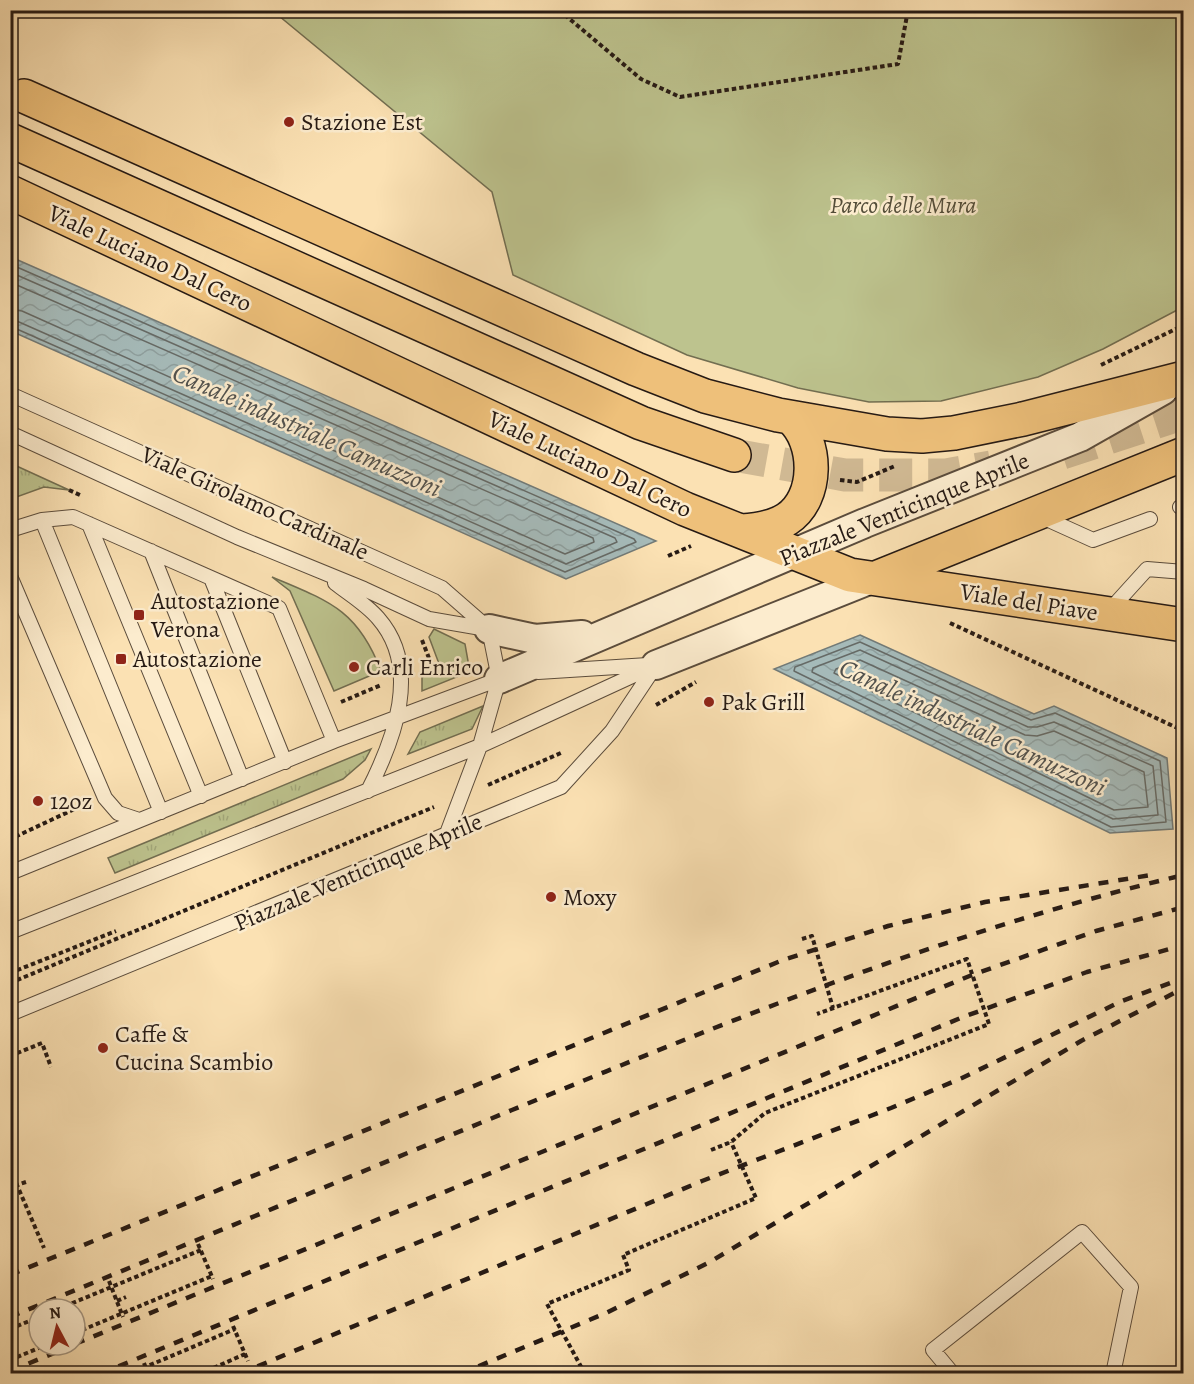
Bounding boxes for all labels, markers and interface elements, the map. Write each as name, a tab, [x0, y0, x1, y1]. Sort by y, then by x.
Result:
place label: Stazione Est	[301, 106, 423, 138]
marker: Stazione Est	[282, 115, 296, 129]
park label: Parco delle Mura	[830, 189, 976, 221]
street label: Viale Luciano Dal Cero	[42, 196, 257, 319]
water label: Canale industriale Camuzzoni	[167, 355, 447, 506]
street label: Viale Luciano Dal Cero	[482, 402, 697, 525]
street label: Viale Girolamo Cardinale	[135, 438, 374, 568]
street label: Piazzale Venticinque Aprile	[774, 444, 1034, 574]
street label: Viale del Piave	[957, 575, 1100, 629]
place label: Autostazione Verona	[150, 585, 280, 645]
marker: Autostazione Verona	[132, 608, 146, 622]
place label: Autostazione	[132, 643, 262, 675]
water label: Canale industriale Camuzzoni	[834, 650, 1112, 805]
place label: Carli Enrico	[366, 651, 483, 683]
marker: Autostazione	[114, 652, 128, 666]
marker: Carli Enrico	[347, 660, 361, 674]
place label: Pak Grill	[721, 686, 805, 718]
marker: Pak Grill	[702, 695, 716, 709]
place label: 12oz	[50, 785, 93, 817]
marker: 12oz	[31, 794, 45, 808]
street label: Piazzale Venticinque Aprile	[229, 805, 487, 939]
place label: Moxy	[563, 881, 617, 913]
marker: Moxy	[544, 890, 558, 904]
place label: Caffe & Cucina Scambio	[115, 1018, 273, 1078]
marker: Caffe & Cucina Scambio	[96, 1041, 110, 1055]
north arrow	[27, 1297, 87, 1357]
text: N	[48, 1301, 63, 1325]

